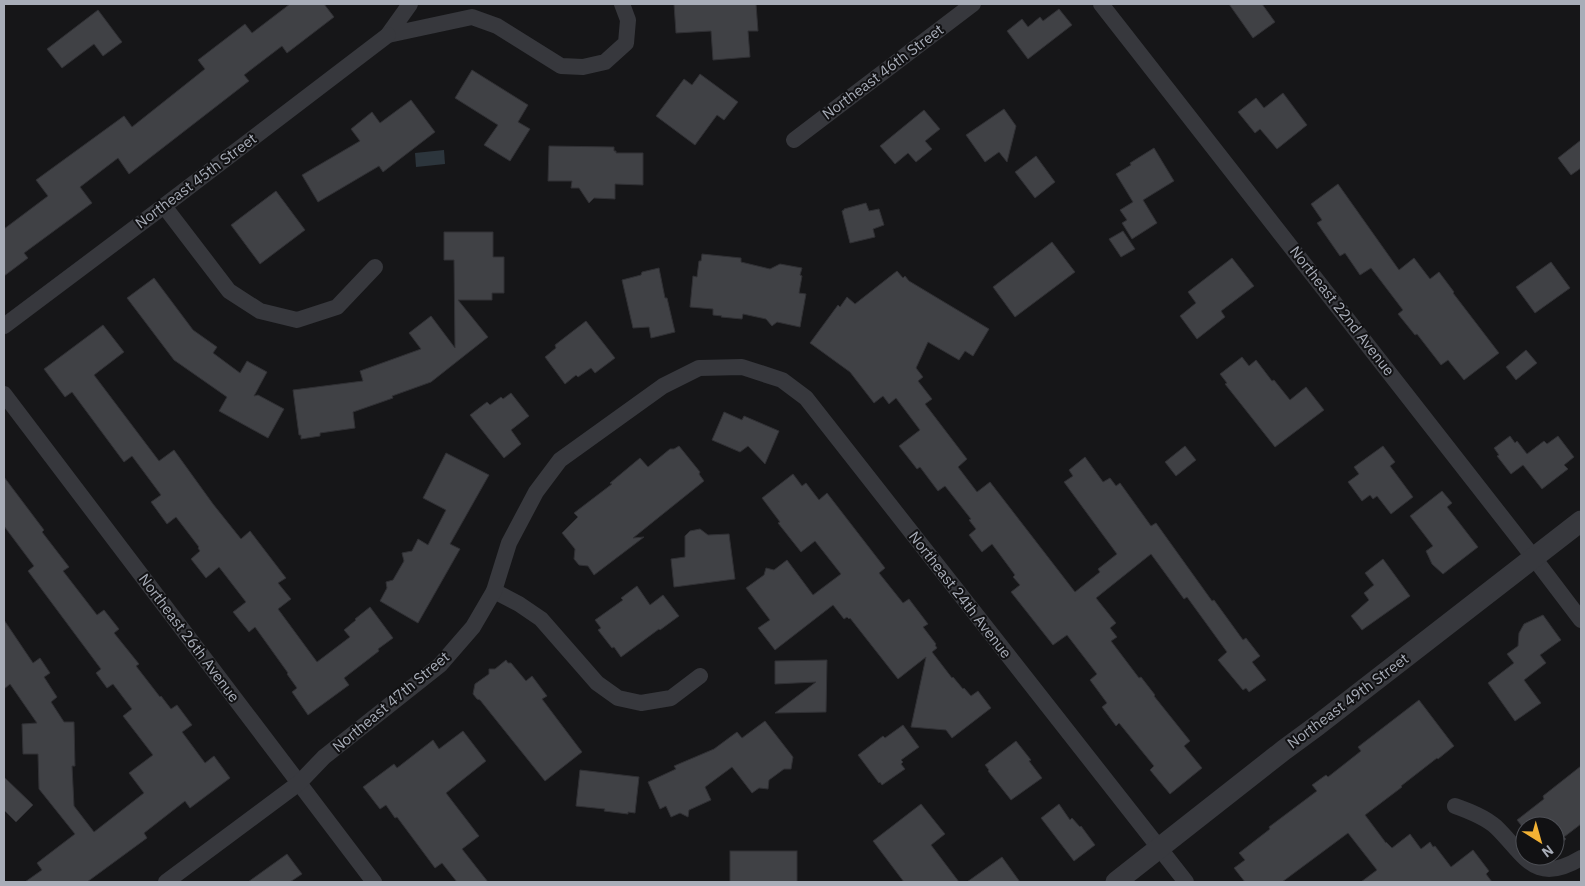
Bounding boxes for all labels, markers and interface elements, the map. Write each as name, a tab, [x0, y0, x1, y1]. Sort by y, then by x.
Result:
street label: Northeast 46th Street	[818, 20, 947, 123]
street label: Northeast 45th Street	[131, 129, 260, 232]
street label: Northeast 22nd Avenue	[1286, 242, 1399, 379]
street label: Northeast 24th Avenue	[905, 527, 1016, 662]
street label: Northeast 26th Avenue	[135, 570, 244, 706]
street label: Northeast 47th Street	[328, 647, 453, 756]
street label: Northeast 49th Street	[1283, 649, 1412, 752]
north arrow	[1515, 816, 1565, 866]
text: N	[1538, 841, 1557, 862]

